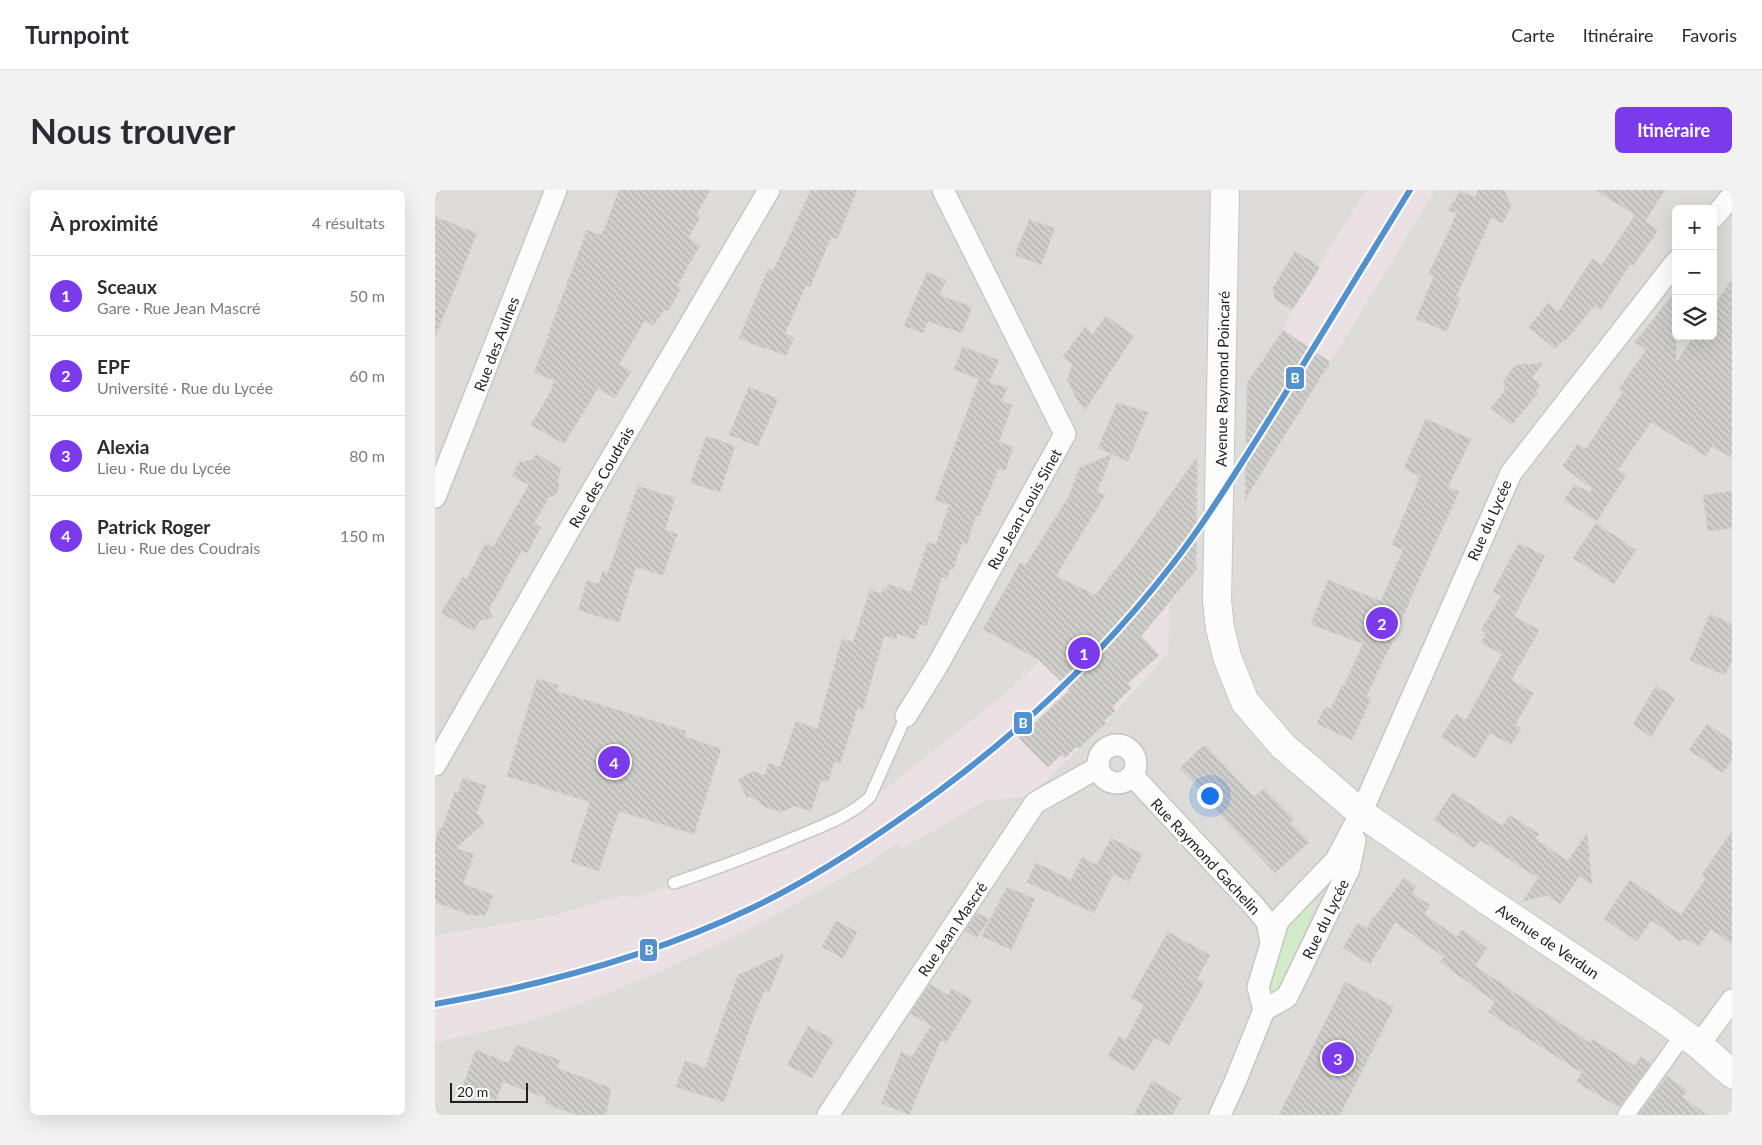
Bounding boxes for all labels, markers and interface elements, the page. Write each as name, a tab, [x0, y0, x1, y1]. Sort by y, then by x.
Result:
text: Turnpoint	[25, 20, 129, 49]
text: Carte	[1511, 24, 1555, 46]
text: Itinéraire	[1583, 24, 1653, 46]
text: Favoris	[1681, 24, 1737, 46]
button: Itinéraire	[1615, 107, 1732, 153]
text: Nous trouver	[30, 109, 235, 151]
map controls	[1672, 205, 1717, 340]
button: +	[1672, 205, 1717, 250]
text: À proximité	[50, 210, 158, 235]
text: 4 résultats	[312, 213, 385, 232]
button: −	[1672, 250, 1717, 295]
text: Sceaux	[97, 275, 157, 298]
text: 1	[61, 286, 71, 305]
text: 50 m	[349, 286, 385, 305]
street label: Avenue Raymond Poincaré	[1211, 291, 1233, 467]
street label: Rue des Aulnes	[470, 294, 522, 394]
button: layers	[1672, 295, 1717, 340]
text: Gare · Rue Jean Mascré	[97, 298, 261, 317]
text: EPF	[97, 355, 130, 378]
text: 2	[61, 366, 71, 385]
text: 60 m	[349, 366, 385, 385]
line badge: B	[1285, 366, 1305, 390]
text: B	[1290, 369, 1300, 386]
text: Université · Rue du Lycée	[97, 378, 273, 397]
street label: Rue des Coudrais	[565, 423, 637, 531]
text: Alexia	[97, 435, 149, 458]
street label: Rue Jean-Louis Sinet	[983, 445, 1065, 573]
text: 3	[61, 446, 71, 465]
text: 80 m	[349, 446, 385, 465]
text: Lieu · Rue du Lycée	[97, 458, 231, 477]
street label: Rue du Lycée	[1463, 477, 1515, 563]
text: Patrick Roger	[97, 515, 210, 538]
text: 4	[61, 526, 71, 545]
text: 150 m	[340, 526, 385, 545]
text: Lieu · Rue des Coudrais	[97, 538, 260, 557]
pin: 2	[1366, 604, 1398, 642]
pin: 1	[1068, 634, 1100, 672]
line badge: B	[1013, 711, 1033, 735]
text: B	[1018, 714, 1028, 731]
pin: 4	[598, 743, 630, 781]
your location	[1197, 783, 1223, 809]
street label: Rue Raymond Gachelin	[1147, 794, 1265, 918]
street label: Rue du Lycée	[1298, 876, 1352, 962]
street label: Rue Jean Mascré	[914, 878, 990, 980]
street label: Avenue de Verdun	[1493, 900, 1603, 982]
line badge: B	[639, 938, 658, 962]
text: B	[644, 941, 654, 958]
pin: 3	[1322, 1039, 1354, 1077]
scale bar	[450, 1080, 527, 1103]
text: 20 m	[457, 1083, 488, 1100]

